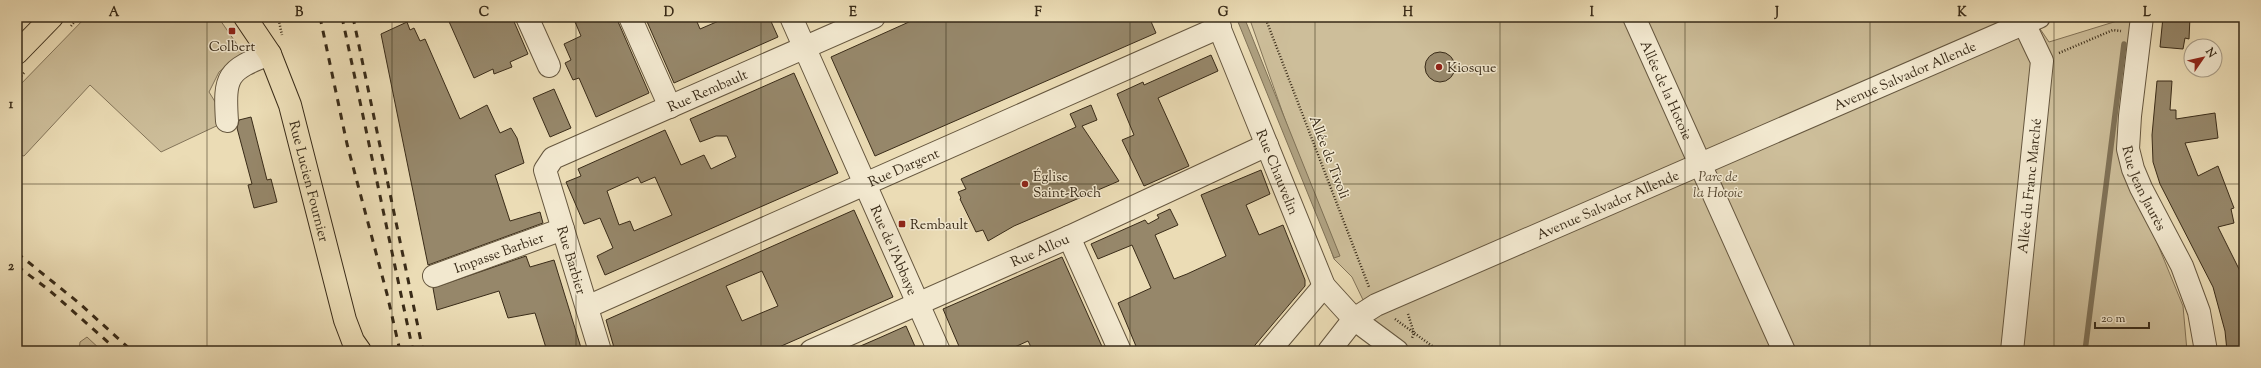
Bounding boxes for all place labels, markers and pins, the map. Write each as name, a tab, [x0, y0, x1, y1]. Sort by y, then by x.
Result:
marker: Colbert	[227, 26, 237, 36]
place label: Colbert	[209, 38, 256, 58]
place label: Kiosque	[1447, 59, 1496, 79]
marker: Kiosque	[1434, 62, 1444, 72]
place label: Église Saint-Roch	[1033, 168, 1101, 204]
marker: Église Saint-Roch	[1020, 179, 1030, 189]
place label: Rembault	[910, 216, 968, 236]
marker: Rembault	[897, 219, 907, 229]

